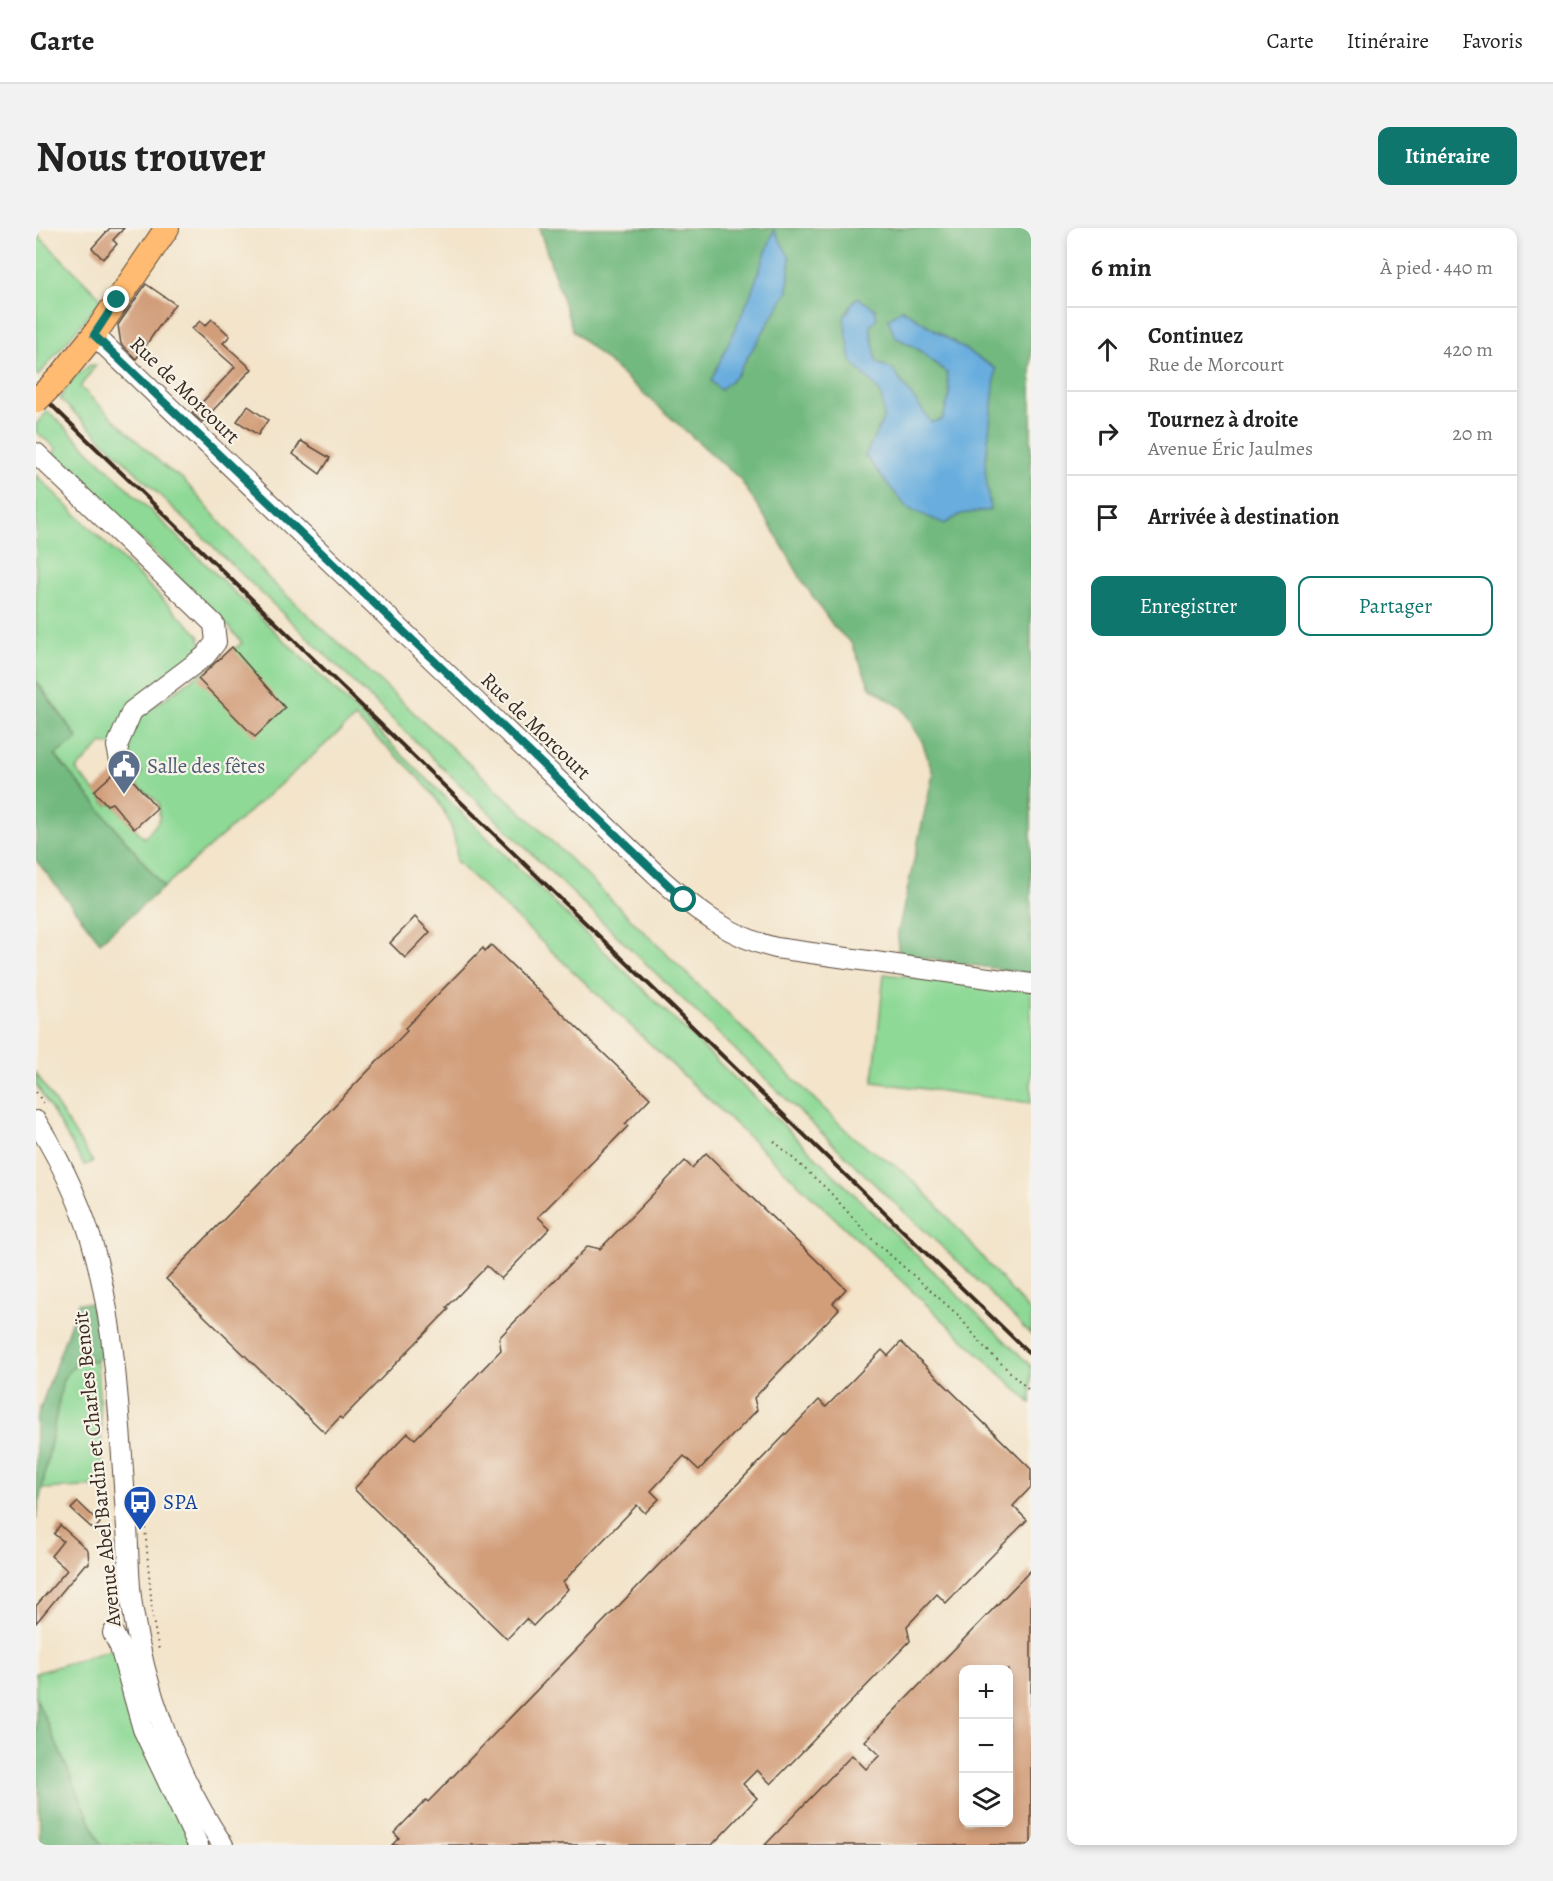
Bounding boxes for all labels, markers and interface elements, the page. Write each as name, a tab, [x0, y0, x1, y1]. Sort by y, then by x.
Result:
text: Carte	[30, 22, 95, 60]
text: Carte	[1266, 27, 1314, 55]
text: Itinéraire	[1347, 27, 1429, 55]
text: Favoris	[1462, 27, 1523, 55]
button: Itinéraire	[1378, 127, 1517, 185]
text: Nous trouver	[36, 128, 266, 185]
text: 6 min	[1091, 250, 1152, 285]
text: À pied · 440 m	[1380, 254, 1493, 281]
route end	[103, 286, 129, 312]
text: Continuez	[1148, 321, 1243, 351]
street label: Rue de Morcourt	[124, 330, 246, 450]
icon: ahead	[1091, 333, 1124, 366]
text: 420 m	[1443, 336, 1493, 363]
text: Rue de Morcourt	[1148, 351, 1284, 378]
text: Tournez à droite	[1148, 405, 1299, 435]
icon: right	[1091, 417, 1124, 450]
text: 20 m	[1452, 420, 1493, 447]
text: Avenue Éric Jaulmes	[1148, 435, 1313, 462]
icon: arrive	[1091, 501, 1124, 534]
text: Arrivée à destination	[1148, 502, 1339, 532]
button: Enregistrer	[1091, 576, 1286, 636]
button: Partager	[1298, 576, 1493, 636]
street label: Rue de Morcourt	[475, 666, 597, 786]
public building icon: Salle des fêtes	[106, 748, 142, 795]
place label: Salle des fêtes	[147, 752, 265, 780]
route start	[670, 886, 696, 912]
street label: Avenue Abel Bardin et Charles Benoït	[66, 1310, 128, 1629]
bus stop icon: SPA	[122, 1484, 158, 1531]
place label: SPA	[163, 1488, 198, 1516]
map controls	[959, 1665, 1013, 1827]
button: +	[959, 1665, 1013, 1719]
button: −	[959, 1719, 1013, 1773]
button: layers	[959, 1773, 1013, 1827]

